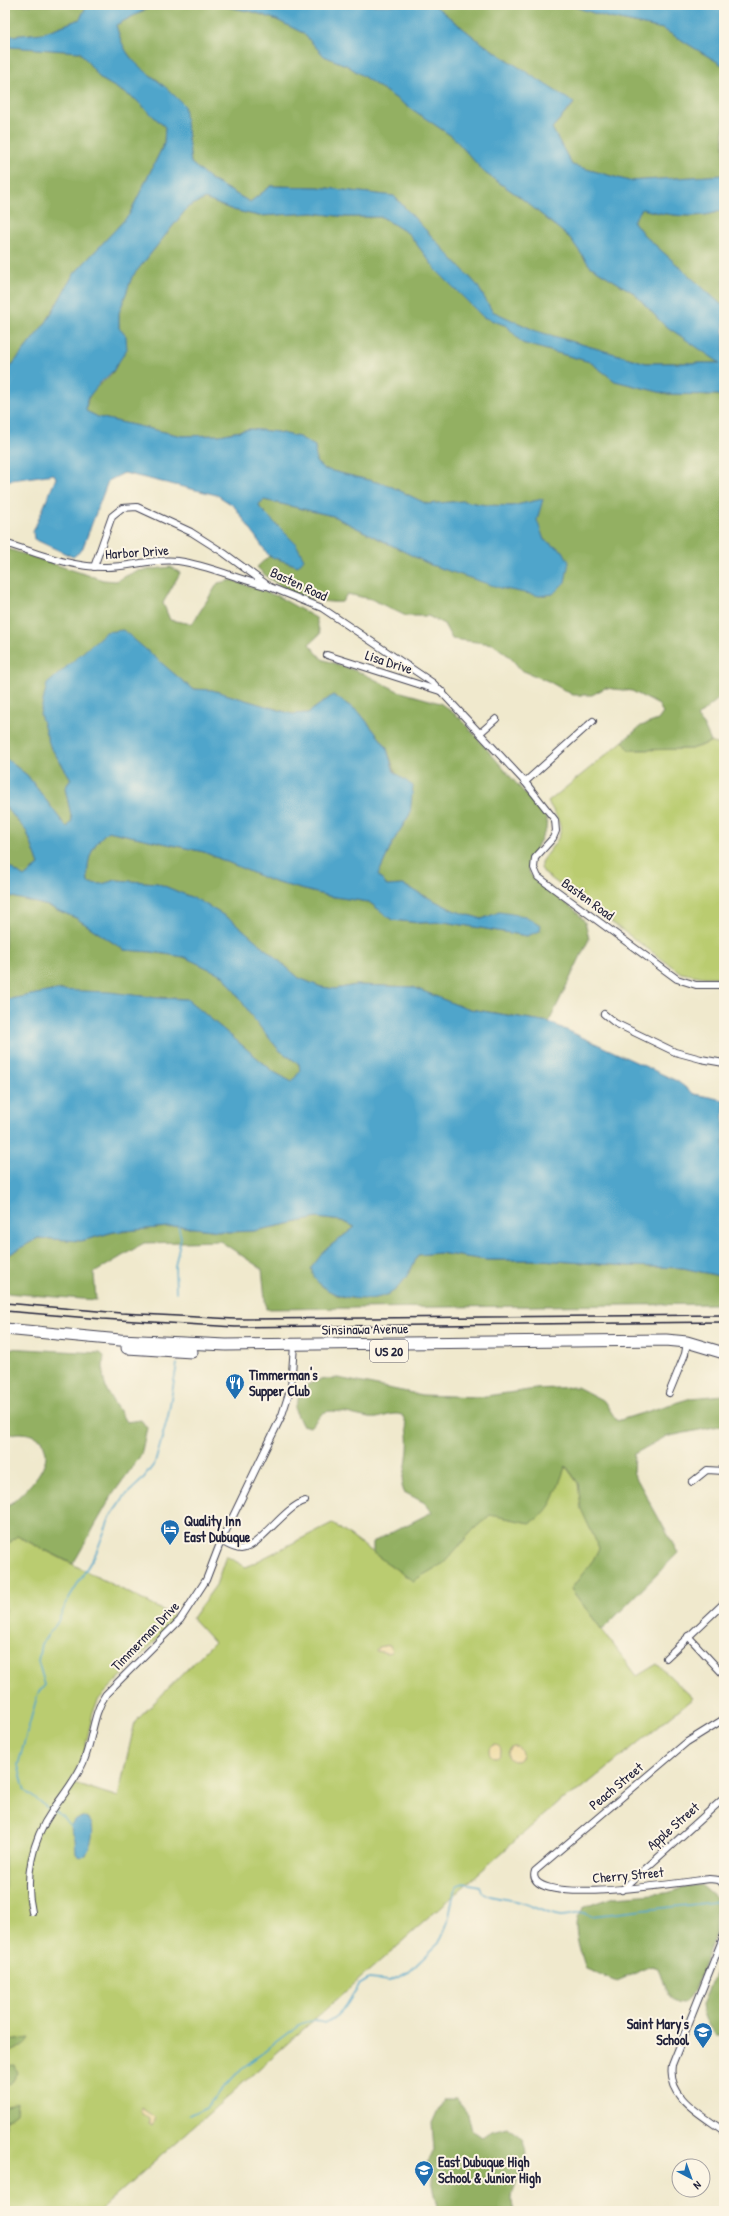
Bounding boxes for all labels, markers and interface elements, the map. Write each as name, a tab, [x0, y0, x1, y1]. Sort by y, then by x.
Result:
street label: Harbor Drive	[104, 540, 170, 563]
street label: Basten Road	[268, 562, 331, 605]
street label: Lisa Drive	[363, 645, 416, 678]
street label: Basten Road	[558, 873, 619, 924]
street label: Sinsinawa Avenue	[321, 1318, 409, 1339]
road number: US 20	[370, 1340, 408, 1362]
place label: Timmerman's Supper Club	[248, 1365, 318, 1402]
restaurant icon: Timmerman's Supper Club	[224, 1372, 246, 1400]
place label: Quality Inn East Dubuque	[184, 1511, 251, 1548]
hotel icon: Quality Inn East Dubuque	[159, 1518, 181, 1546]
street label: Timmerman Drive	[106, 1596, 183, 1675]
street label: Peach Street	[585, 1757, 647, 1814]
street label: Apple Street	[642, 1797, 704, 1855]
street label: Cherry Street	[591, 1862, 665, 1888]
place label: Saint Mary's School	[627, 2014, 690, 2049]
school or university icon: Saint Mary's School	[692, 2021, 714, 2049]
place label: East Dubuque High School & Junior High	[438, 2152, 541, 2189]
north arrow	[671, 2158, 711, 2198]
school or university icon: East Dubuque High School & Junior High	[413, 2159, 435, 2187]
text: N	[691, 2178, 704, 2193]

